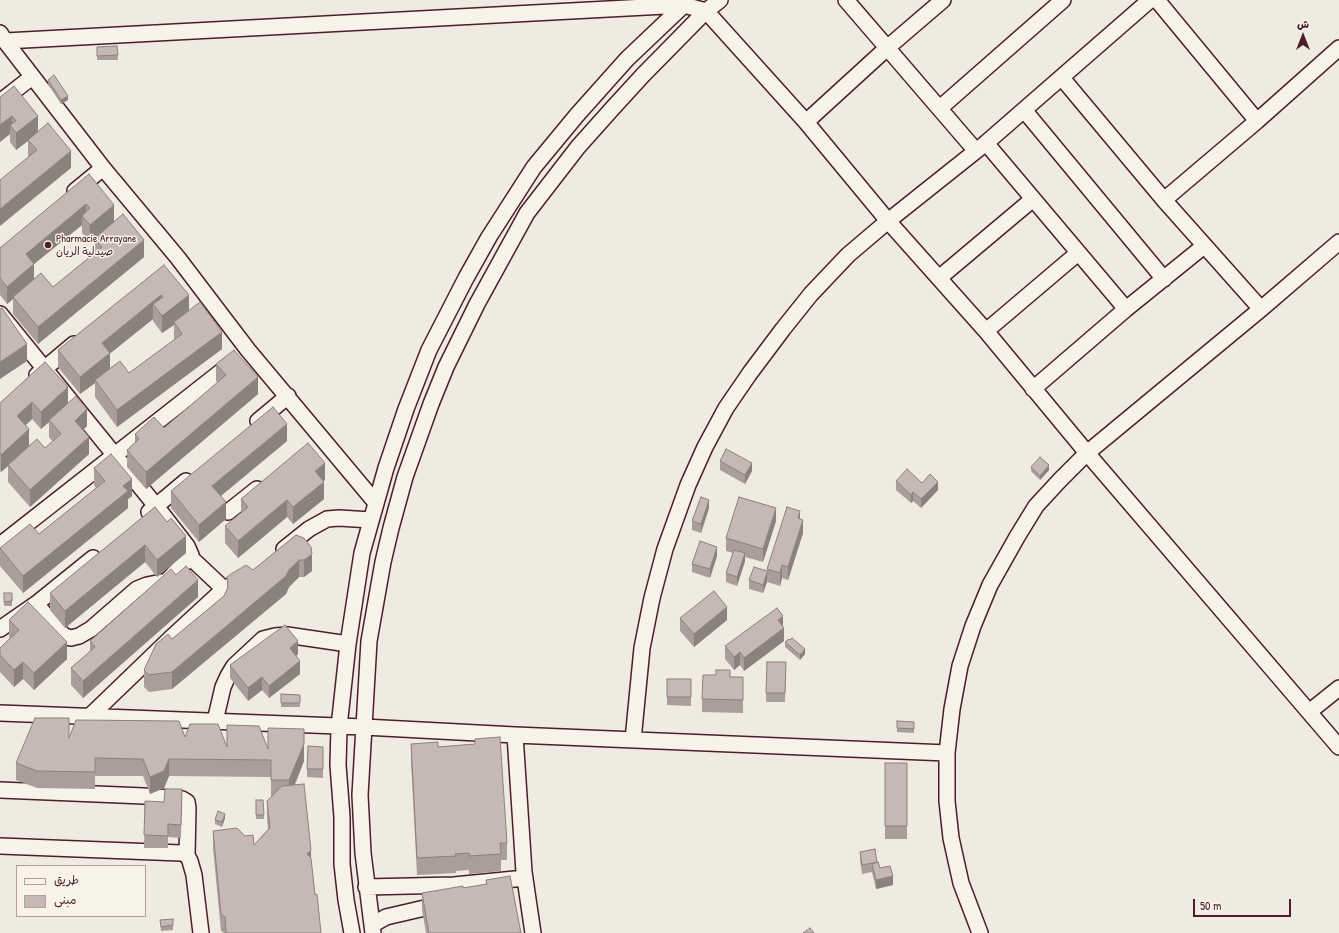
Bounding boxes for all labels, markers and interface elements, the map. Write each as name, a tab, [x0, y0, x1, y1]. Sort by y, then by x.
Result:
north arrow	[1283, 16, 1323, 56]
text: ش	[1297, 17, 1309, 31]
place label: Pharmacie Arrayane صيدلية الريان	[56, 232, 136, 258]
marker: Pharmacie Arrayane صيدلية الريان	[43, 240, 53, 250]
legend	[16, 865, 146, 917]
text: طريق	[54, 871, 79, 888]
text: مبنى	[54, 891, 77, 908]
scale bar	[1195, 891, 1293, 917]
text: 50 m	[1200, 897, 1221, 914]

